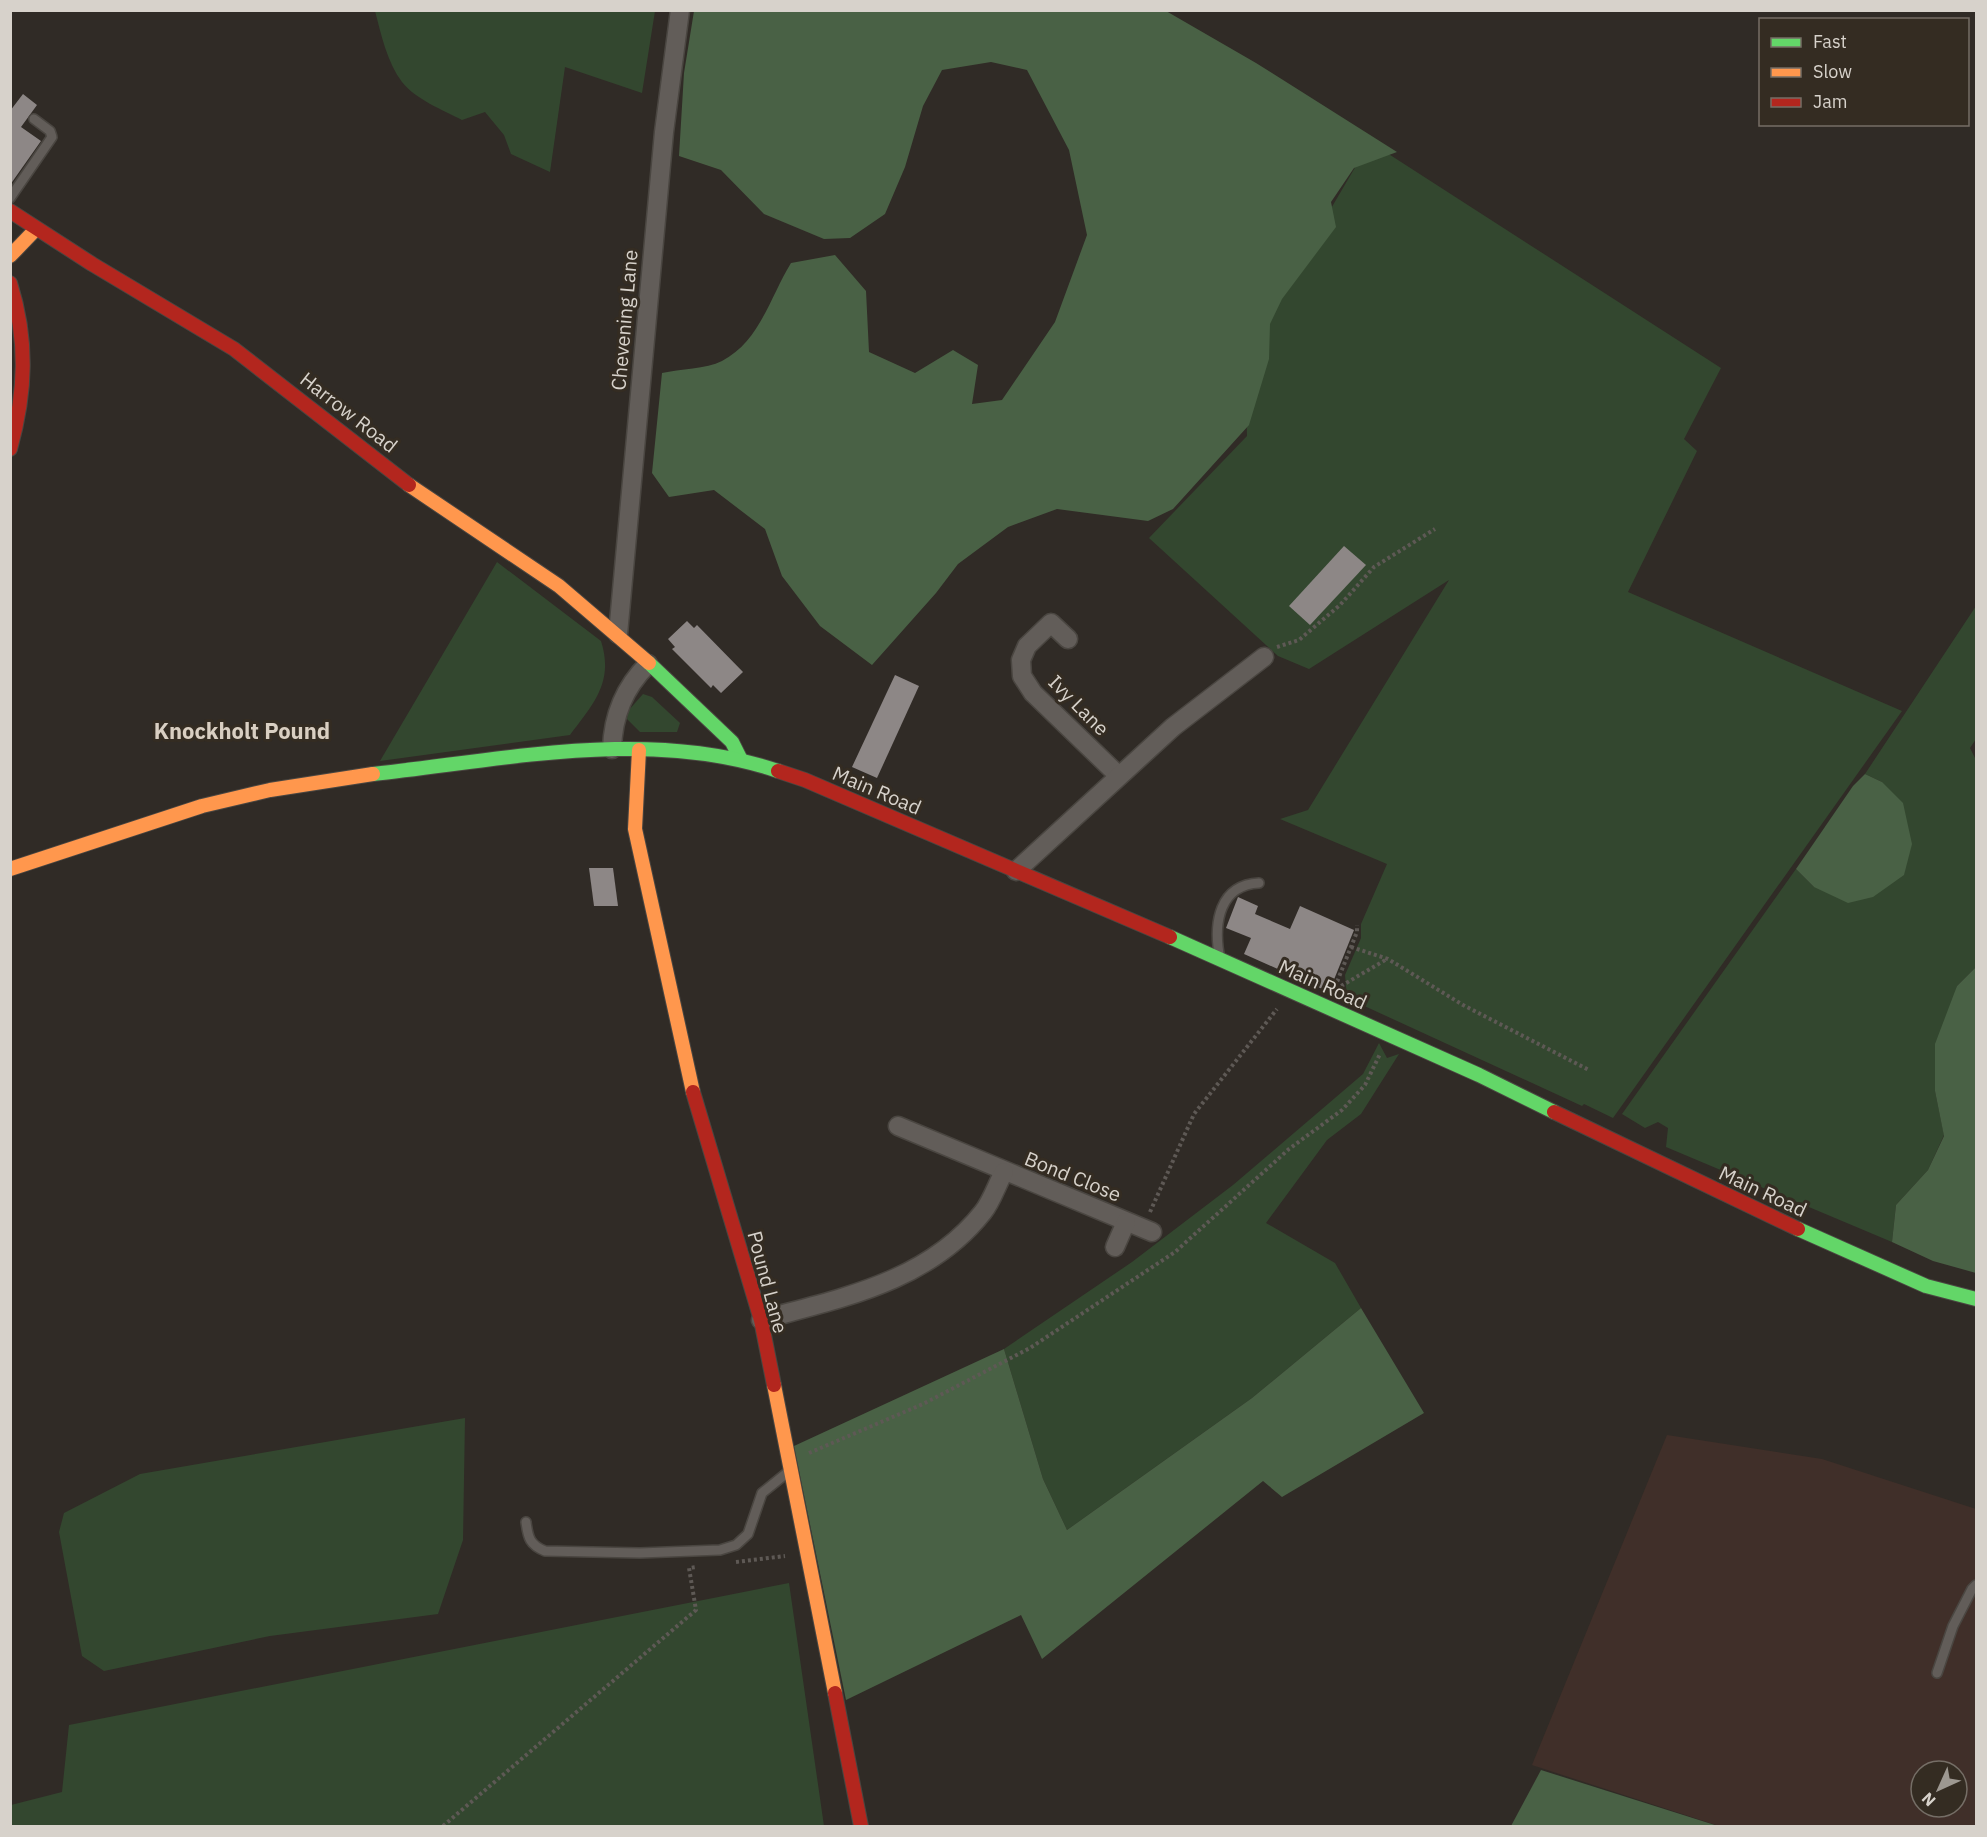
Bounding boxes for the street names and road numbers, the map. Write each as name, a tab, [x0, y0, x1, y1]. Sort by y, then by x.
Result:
street label: Chevening Lane	[604, 248, 644, 392]
street label: Harrow Road	[295, 365, 403, 459]
street label: Ivy Lane	[1043, 669, 1115, 741]
street label: Main Road	[828, 759, 926, 821]
street label: Main Road	[1275, 953, 1371, 1015]
street label: Bond Close	[1021, 1144, 1125, 1208]
street label: Main Road	[1715, 1159, 1811, 1223]
street label: Pound Lane	[741, 1228, 795, 1336]

